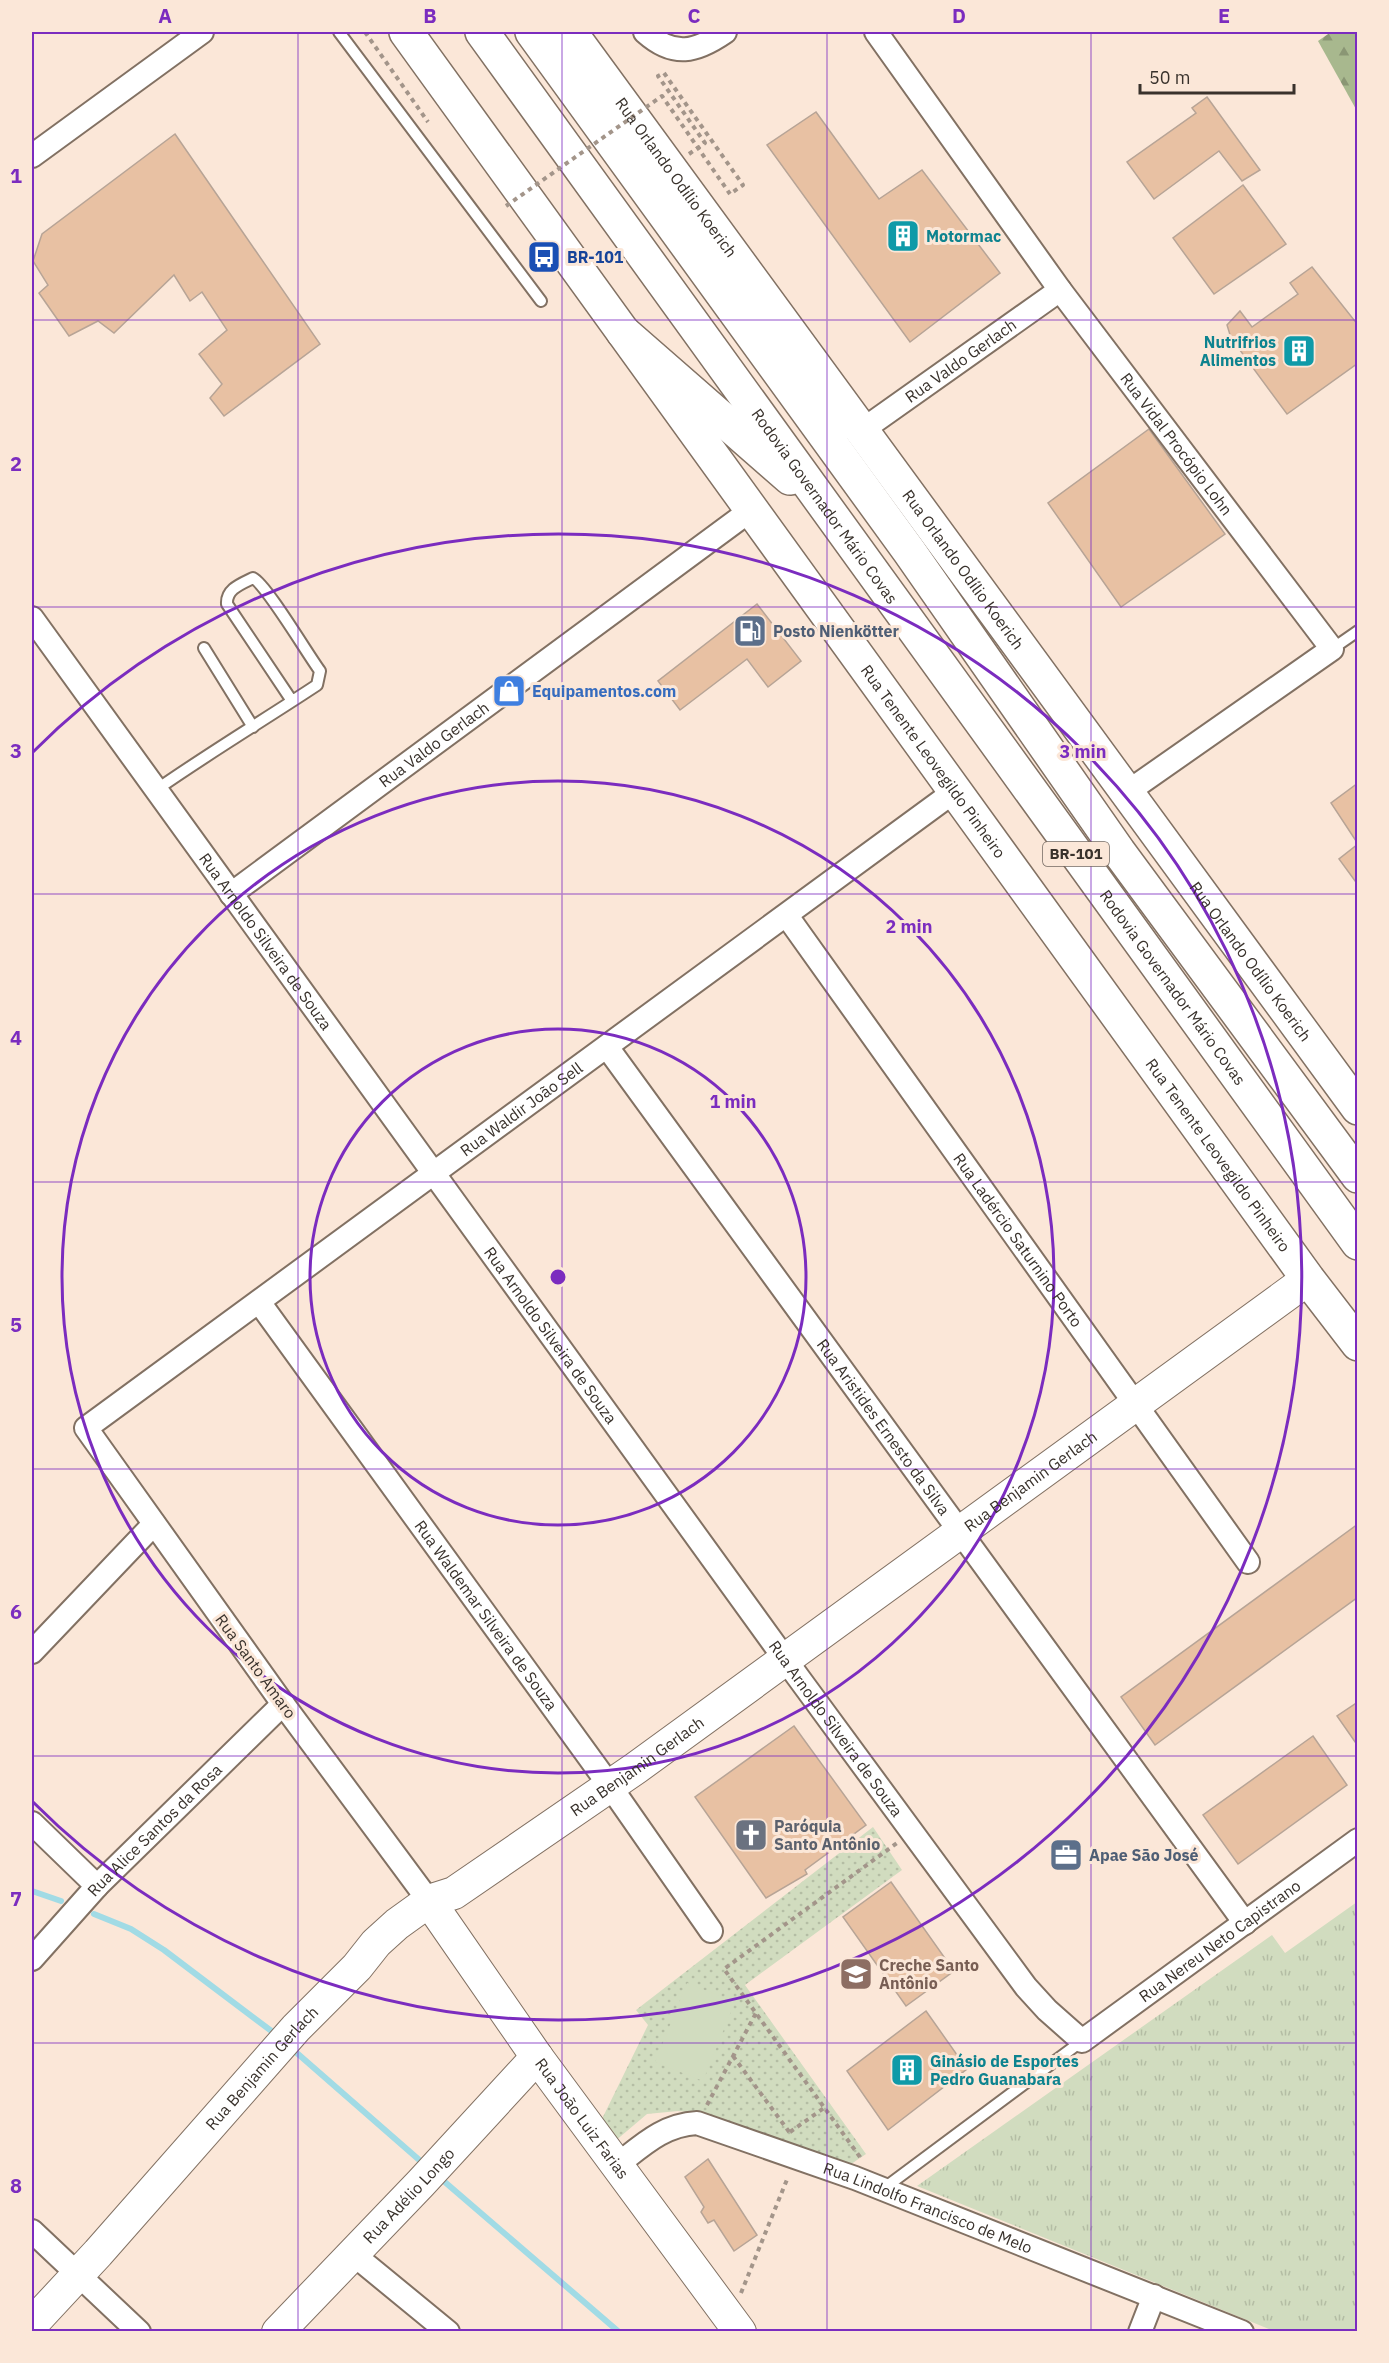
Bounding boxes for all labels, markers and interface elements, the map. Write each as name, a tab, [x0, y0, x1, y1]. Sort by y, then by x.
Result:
text: A	[158, 2, 172, 29]
text: B	[423, 2, 437, 29]
text: C	[687, 2, 701, 29]
text: D	[952, 2, 966, 29]
text: E	[1218, 2, 1230, 29]
scale bar	[1140, 57, 1294, 95]
text: 50 m	[1149, 66, 1191, 89]
street label: Rua Orlando Odílio Koerich	[611, 93, 742, 261]
text: 1	[10, 162, 22, 189]
building icon: Motormac	[885, 218, 921, 254]
place label: Motormac	[926, 226, 1001, 246]
bus stop icon: BR-101	[526, 239, 562, 275]
place label: BR-101	[567, 247, 624, 267]
street label: Rua Valdo Gerlach	[901, 314, 1020, 407]
place label: Nutrifrios Alimentos	[1200, 332, 1276, 370]
building icon: Nutrifrios Alimentos	[1281, 333, 1317, 369]
street label: Rua Vidal Procópio Lohn	[1116, 369, 1237, 519]
street label: Rodovia Governador Mário Covas	[748, 404, 902, 608]
text: 2	[10, 450, 22, 477]
street label: Rua Orlando Odílio Koerich	[898, 485, 1029, 653]
fuel station icon: Posto Nienkötter	[732, 613, 768, 649]
place label: Posto Nienkötter	[773, 621, 900, 641]
street label: Rua Tenente Leovegildo Pinheiro	[857, 661, 1010, 862]
shop icon: Equipamentos.com	[491, 673, 527, 709]
place label: Equipamentos.com	[532, 681, 676, 701]
street label: Rua Valdo Gerlach	[375, 697, 493, 791]
text: 3	[10, 737, 22, 764]
text: 3 min	[1059, 740, 1107, 763]
road number: BR-101	[1043, 842, 1109, 866]
street label: Rua Arnoldo Silveira de Souza	[195, 849, 337, 1034]
street label: Rua Orlando Odílio Koerich	[1186, 878, 1316, 1045]
street label: Rodovia Governador Mário Covas	[1096, 886, 1250, 1089]
text: 2 min	[885, 915, 933, 938]
text: 4	[10, 1024, 22, 1051]
street label: Rua Tenente Leovegildo Pinheiro	[1142, 1054, 1295, 1256]
street label: Rua Waldir João Sell	[456, 1057, 586, 1160]
text: 1 min	[709, 1090, 757, 1113]
street label: Rua Ladércio Saturnino Porto	[949, 1149, 1087, 1331]
street label: Rua Arnoldo Silveira de Souza	[480, 1243, 622, 1428]
centre of rings	[548, 1267, 568, 1287]
text: 5	[10, 1311, 22, 1338]
street label: Rua Aristides Ernesto da Silva	[813, 1335, 955, 1519]
street label: Rua Benjamin Gerlach	[960, 1426, 1101, 1536]
street label: Rua Waldemar Silveira de Souza	[410, 1516, 562, 1715]
text: 6	[10, 1598, 22, 1625]
street label: Rua Santo Amaro	[211, 1610, 301, 1722]
street label: Rua Arnoldo Silveira de Souza	[765, 1636, 908, 1821]
street label: Rua Benjamin Gerlach	[566, 1712, 708, 1820]
street label: Rua Alice Santos da Rosa	[83, 1759, 226, 1900]
place label: Paróquia Santo Antônio	[774, 1816, 880, 1854]
church icon: Paróquia Santo Antônio	[733, 1817, 769, 1853]
office icon: Apae São José	[1048, 1837, 1084, 1873]
place label: Apae São José	[1089, 1845, 1198, 1865]
street label: Rua Nereu Neto Capistrano	[1135, 1875, 1304, 2006]
text: 7	[10, 1885, 22, 1912]
place label: Creche Santo Antônio	[879, 1955, 979, 1993]
school or university icon: Creche Santo Antônio	[838, 1956, 874, 1992]
street label: Rua Benjamin Gerlach	[201, 2002, 322, 2134]
place label: Ginásio de Esportes Pedro Guanabara	[930, 2051, 1079, 2089]
building icon: Ginásio de Esportes Pedro Guanabara	[889, 2052, 925, 2088]
street label: Rua João Luiz Farias	[531, 2054, 634, 2183]
street label: Rua Adélio Longo	[359, 2143, 459, 2247]
street label: Rua Lindolfo Francisco de Melo	[821, 2158, 1035, 2258]
text: 8	[10, 2172, 22, 2199]

